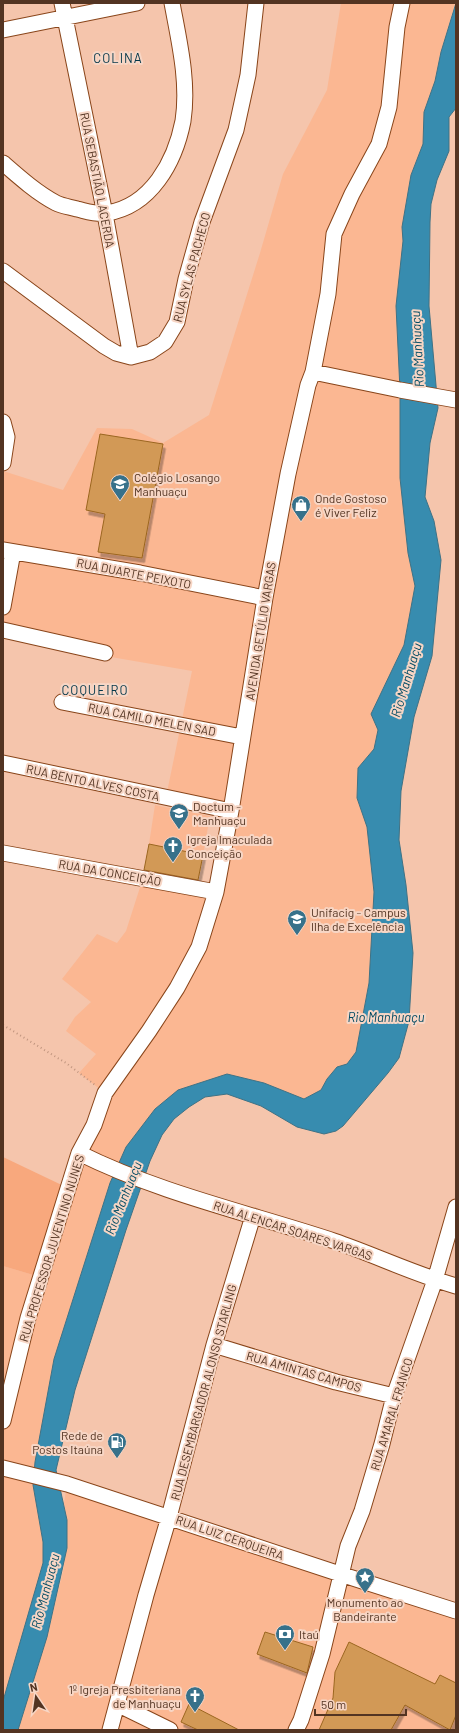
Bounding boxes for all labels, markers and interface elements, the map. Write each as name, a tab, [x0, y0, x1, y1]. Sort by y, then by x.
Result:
district label: COLINA	[93, 50, 143, 66]
street label: RUA SEBASTIÃO LACERDA	[78, 111, 118, 249]
street label: RUA SYLAS PACHECO	[170, 211, 212, 323]
water label: Rio Manhuaçu	[407, 310, 427, 388]
place label: Colégio Losango Manhuaçu	[134, 470, 220, 498]
school or university icon: Colégio Losango Manhuaçu	[109, 473, 131, 501]
place label: Onde Gostoso é Viver Feliz	[315, 491, 387, 519]
shop icon: Onde Gostoso é Viver Feliz	[290, 494, 312, 522]
street label: RUA DUARTE PEIXOTO	[76, 555, 192, 591]
street label: AVENIDA GETÚLIO VARGAS	[242, 561, 278, 701]
water label: Rio Manhuaçu	[387, 641, 425, 719]
district label: COQUEIRO	[61, 682, 129, 698]
street label: RUA CAMILO MELEN SAD	[87, 700, 217, 738]
street label: RUA BENTO ALVES COSTA	[25, 761, 161, 803]
place label: Doctum - Manhuaçu	[193, 799, 246, 827]
school or university icon: Doctum - Manhuaçu	[168, 802, 190, 830]
place label: Igreja Imaculada Conceição	[187, 832, 272, 860]
church icon: Igreja Imaculada Conceição	[162, 835, 184, 863]
street label: RUA DA CONCEIÇÃO	[58, 856, 162, 888]
place label: Unifacig - Campus Ilha de Excelência	[311, 905, 406, 933]
school or university icon: Unifacig - Campus Ilha de Excelência	[286, 908, 308, 936]
water label: Rio Manhuaçu	[348, 1009, 425, 1025]
street label: RUA PROFESSOR JUVENTINO NUNES	[16, 1153, 86, 1343]
water label: Rio Manhuaçu	[101, 1159, 145, 1237]
street label: RUA ALENCAR SOARES VARGAS	[212, 1198, 374, 1262]
street label: RUA DESEMBARGADOR ALONSO STARLING	[167, 1283, 239, 1501]
street label: RUA AMINTAS CAMPOS	[245, 1348, 363, 1394]
street label: RUA AMARAL FRANCO	[367, 1356, 415, 1472]
place label: Rede de Postos Itaúna	[32, 1428, 103, 1456]
fuel station icon: Rede de Postos Itaúna	[106, 1431, 128, 1459]
street label: RUA LUIZ CERQUEIRA	[174, 1512, 286, 1562]
water label: Rio Manhuaçu	[27, 1552, 63, 1630]
place icon: Monumento ao Bandeirante	[354, 1566, 376, 1594]
place label: Monumento ao Bandeirante	[327, 1595, 403, 1623]
bank icon: Itaú	[274, 1623, 296, 1651]
place label: Itaú	[299, 1627, 319, 1641]
north arrow	[16, 1677, 56, 1717]
text: N	[29, 1680, 39, 1694]
place label: 1º Igreja Presbiteriana de Manhuaçu	[69, 1682, 181, 1710]
church icon: 1º Igreja Presbiteriana de Manhuaçu	[184, 1685, 206, 1713]
scale bar	[315, 1691, 406, 1717]
text: 50 m	[321, 1697, 346, 1711]

